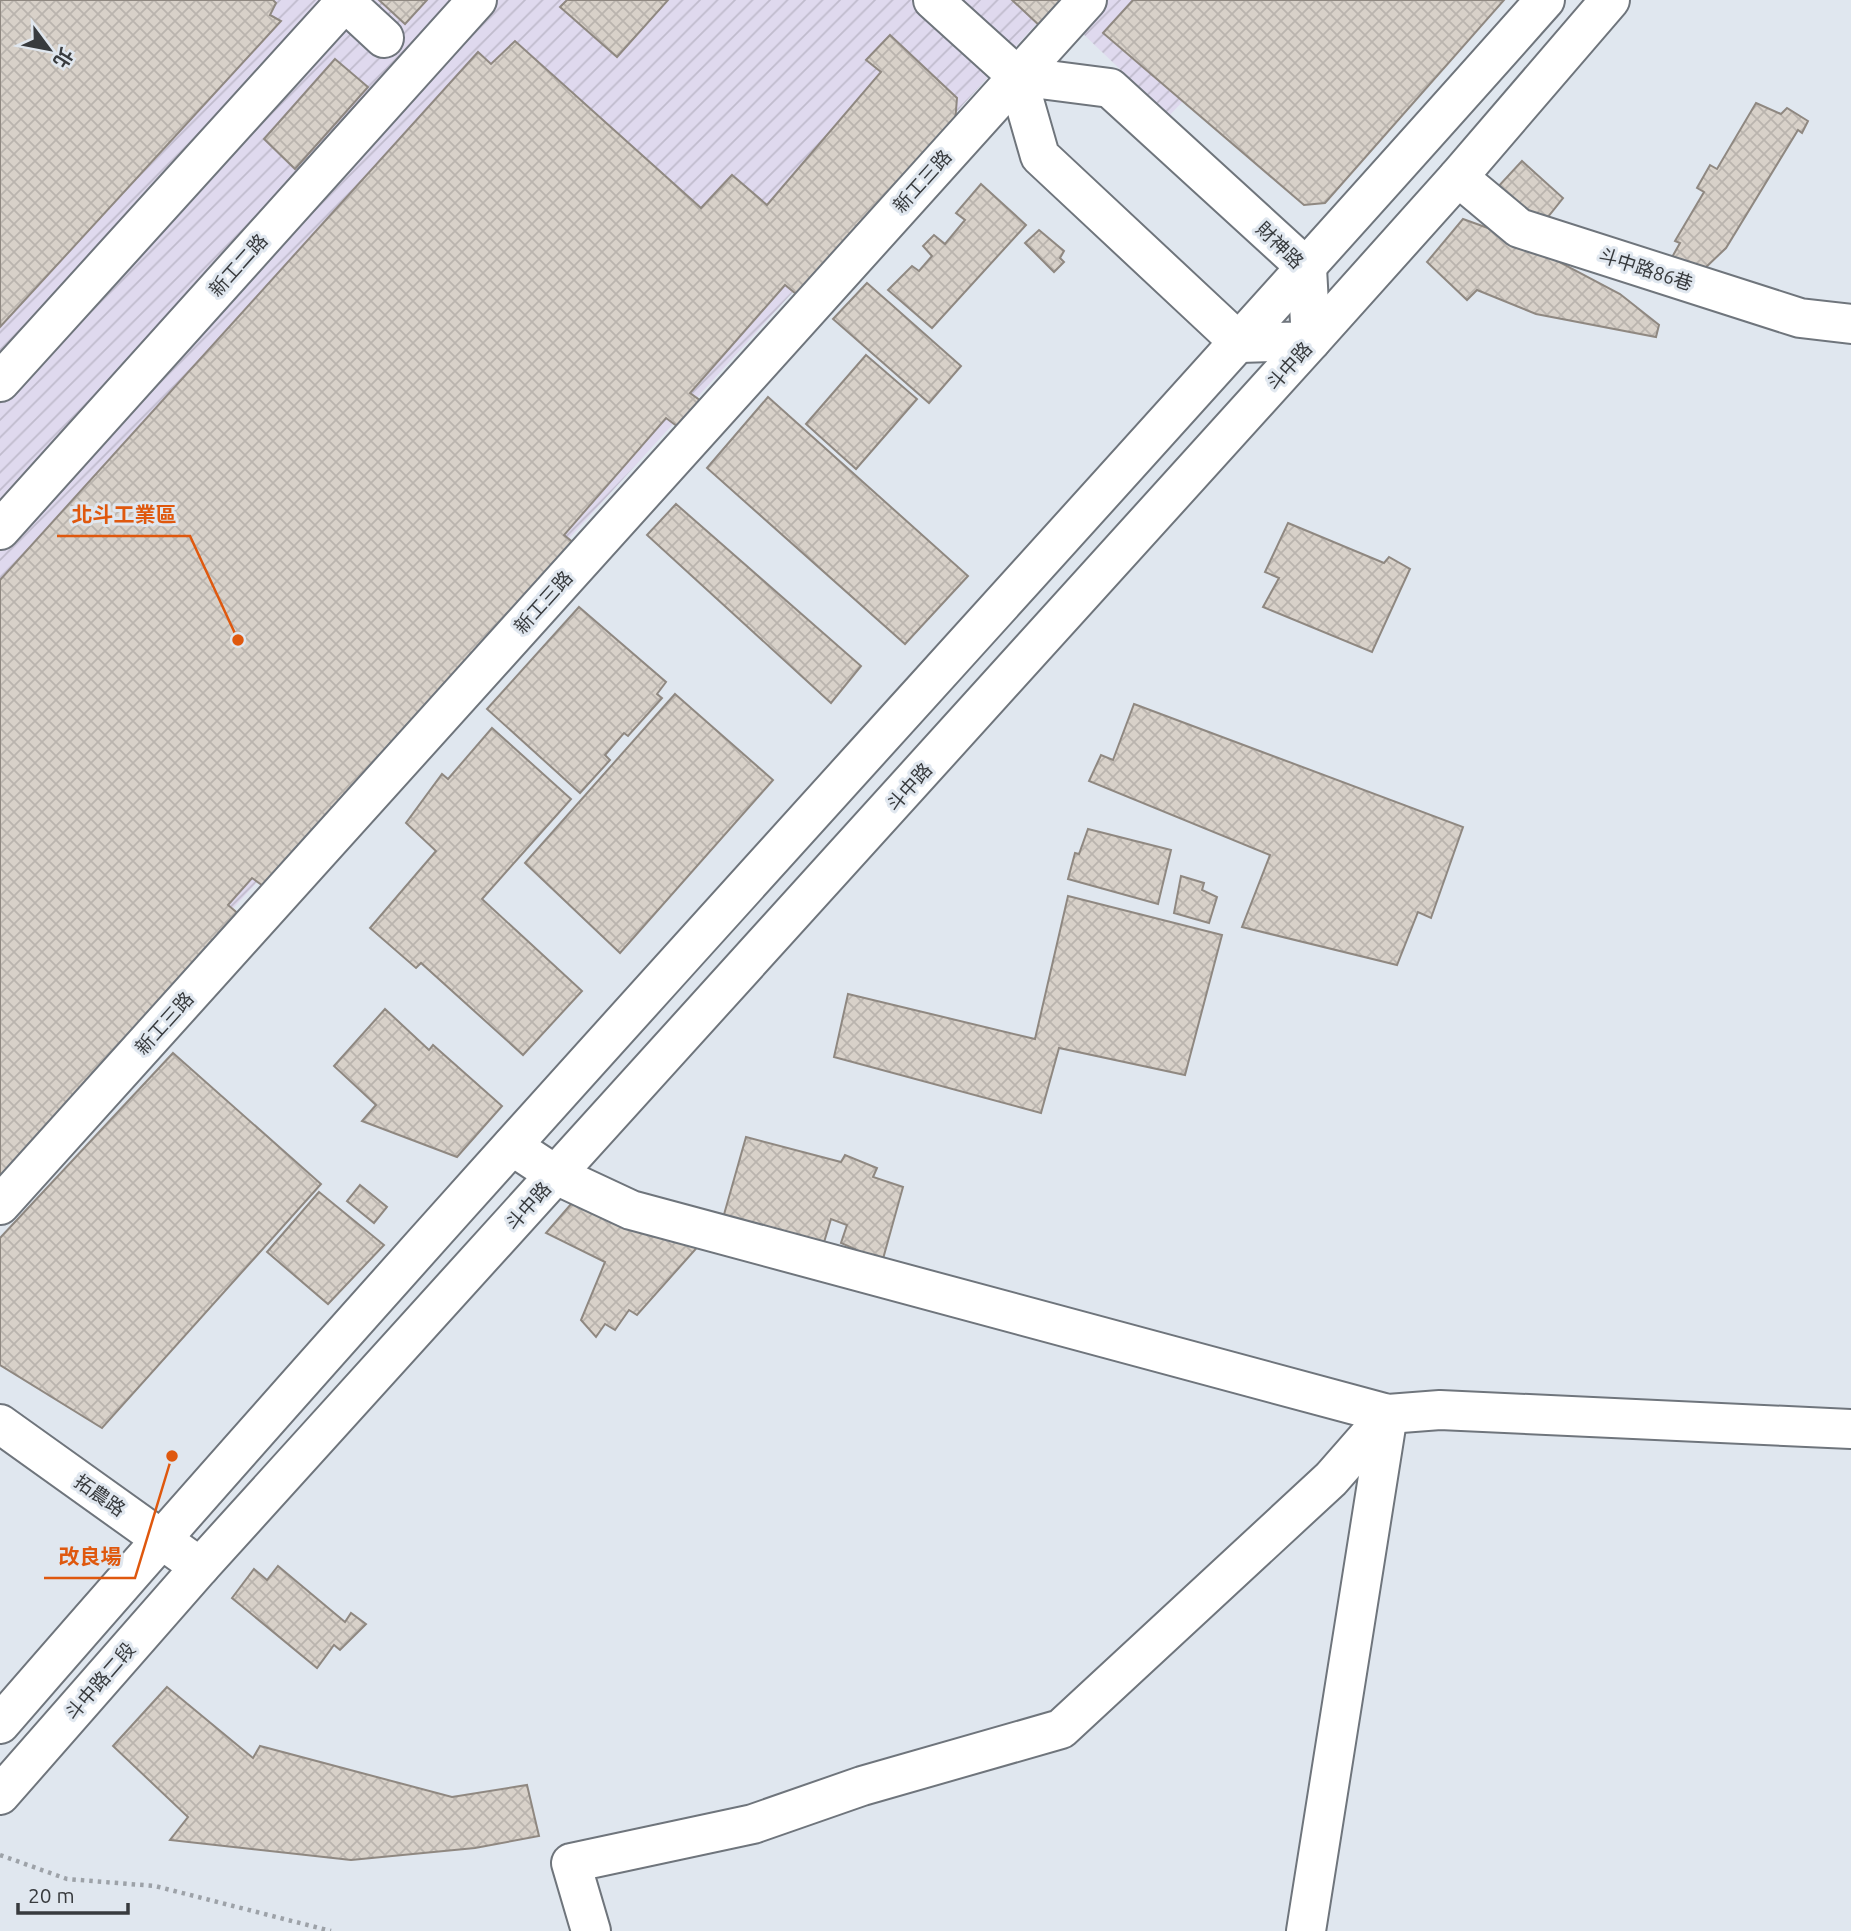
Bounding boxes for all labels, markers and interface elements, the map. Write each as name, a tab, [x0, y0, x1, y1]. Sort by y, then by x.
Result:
north arrow	[14, 14, 84, 84]
text: 北	[49, 44, 78, 72]
street label: 新工三路	[888, 145, 956, 217]
street label: 財神路	[1252, 217, 1308, 273]
street label: 新工二路	[204, 229, 272, 301]
street label: 斗中路86巷	[1596, 243, 1696, 295]
street label: 斗中路	[1262, 337, 1316, 395]
callout: 北斗工業區	[57, 494, 190, 536]
text: 北斗工業區	[72, 502, 177, 526]
street label: 新工三路	[509, 566, 577, 638]
street label: 斗中路	[882, 758, 936, 816]
street label: 新工三路	[130, 987, 198, 1059]
street label: 斗中路	[501, 1177, 555, 1235]
street label: 拓農路	[70, 1470, 130, 1520]
callout: 改良場	[44, 1536, 135, 1578]
text: 改良場	[59, 1544, 122, 1568]
street label: 斗中路二段	[61, 1638, 139, 1724]
scale bar	[18, 1871, 128, 1915]
text: 20 m	[28, 1883, 75, 1907]

